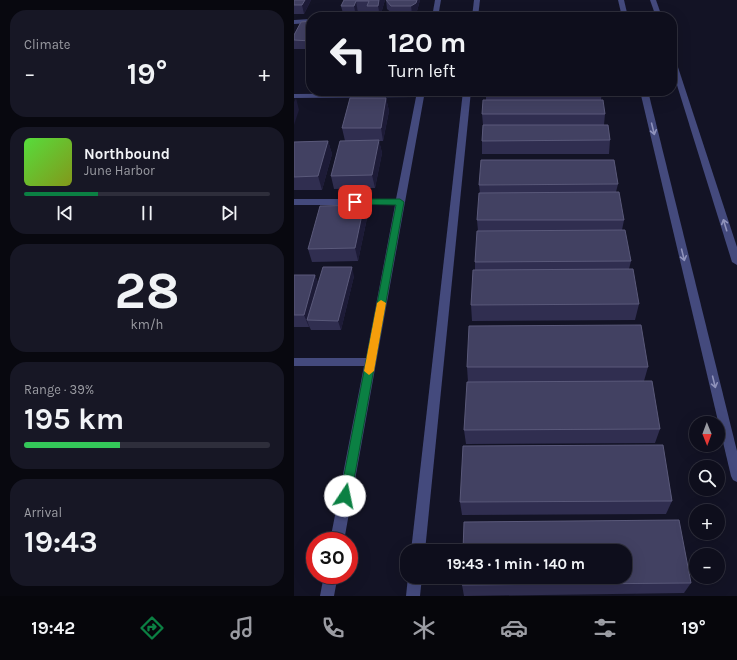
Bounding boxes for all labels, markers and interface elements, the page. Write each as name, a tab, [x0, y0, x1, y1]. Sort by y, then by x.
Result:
text: 120 m	[388, 26, 466, 59]
icon: left	[322, 28, 374, 80]
text: Climate	[24, 37, 70, 52]
text: 19°	[127, 56, 167, 92]
text: Turn left	[388, 60, 456, 82]
text: −	[24, 61, 36, 87]
text: +	[258, 61, 270, 87]
one-way arrow	[649, 122, 657, 135]
text: Northbound	[84, 145, 170, 163]
text: June Harbor	[84, 163, 155, 178]
pin	[338, 185, 372, 219]
icon: arrive	[344, 191, 366, 213]
icon: previous	[54, 202, 76, 224]
icon: pause	[136, 202, 158, 224]
icon: next	[218, 202, 240, 224]
one-way arrow	[721, 219, 728, 232]
one-way arrow	[680, 248, 688, 261]
text: 28	[114, 260, 180, 321]
text: km/h	[131, 317, 163, 332]
one-way arrow	[711, 375, 718, 388]
text: Range · 39%	[24, 382, 94, 397]
text: 195 km	[24, 401, 124, 437]
north arrow	[689, 416, 725, 452]
map controls	[689, 416, 725, 584]
button: search	[689, 460, 725, 496]
position arrow	[324, 475, 366, 517]
button: +	[689, 504, 725, 540]
text: Arrival	[24, 505, 62, 520]
text: 19:43	[24, 524, 98, 560]
speed limit sign: 30	[306, 532, 358, 584]
button: −	[689, 548, 725, 584]
text: 19:43 · 1 min · 140 m	[447, 555, 585, 573]
icon: directions	[138, 614, 166, 642]
icon: music	[228, 614, 256, 642]
icon: phone	[319, 614, 347, 642]
icon: climate	[410, 614, 438, 642]
icon: car	[500, 614, 528, 642]
icon: filters	[591, 614, 619, 642]
text: 19:42	[31, 617, 75, 639]
text: 19°	[681, 617, 706, 639]

